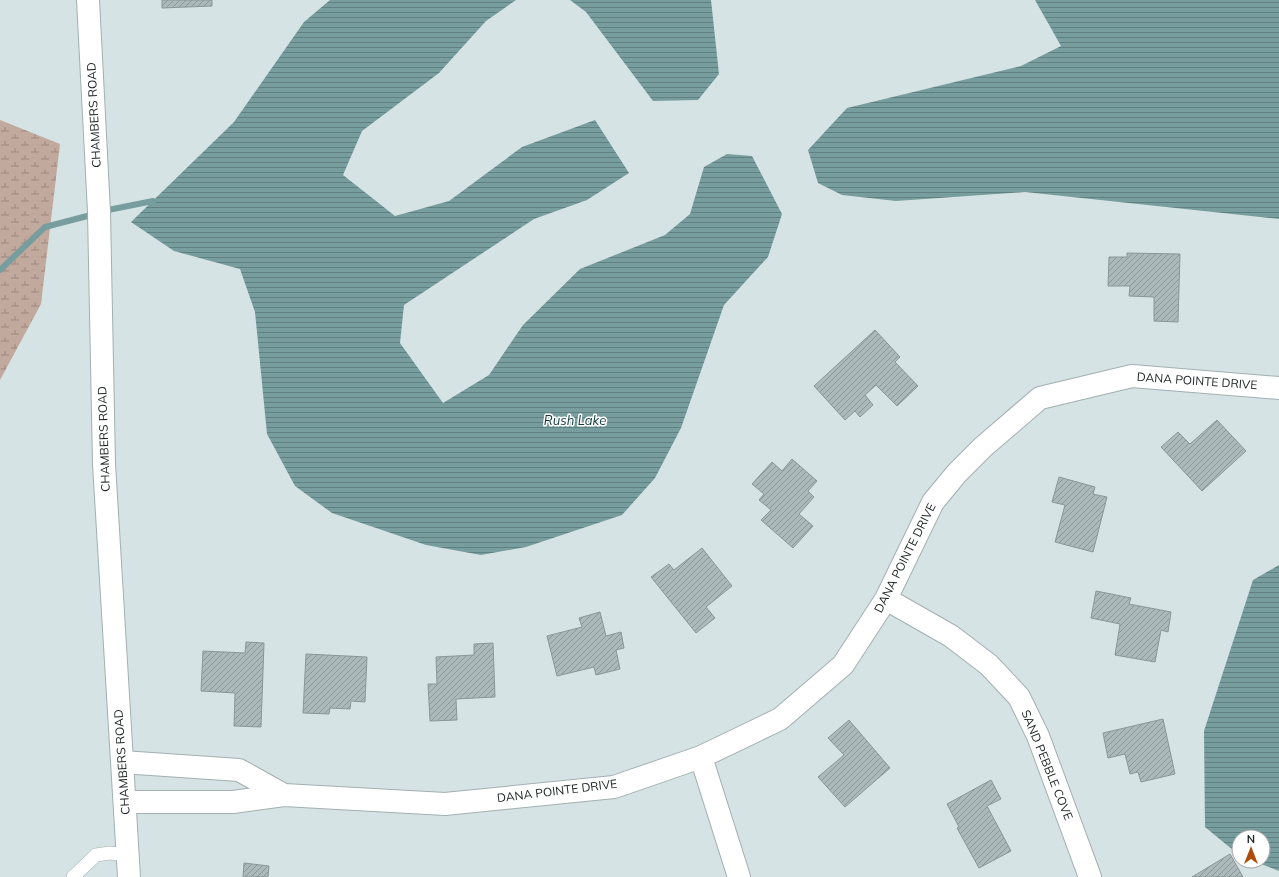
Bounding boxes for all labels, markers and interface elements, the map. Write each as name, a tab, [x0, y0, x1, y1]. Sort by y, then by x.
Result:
street label: CHAMBERS ROAD	[83, 62, 104, 168]
street label: DANA POINTE DRIVE	[1136, 369, 1258, 392]
street label: CHAMBERS ROAD	[94, 386, 113, 492]
water label: Rush Lake	[544, 412, 606, 428]
street label: DANA POINTE DRIVE	[870, 501, 939, 615]
street label: SAND PEBBLE COVE	[1018, 707, 1076, 822]
street label: CHAMBERS ROAD	[110, 709, 133, 815]
street label: DANA POINTE DRIVE	[496, 776, 618, 805]
north arrow	[1231, 829, 1271, 869]
text: N	[1247, 832, 1255, 846]

